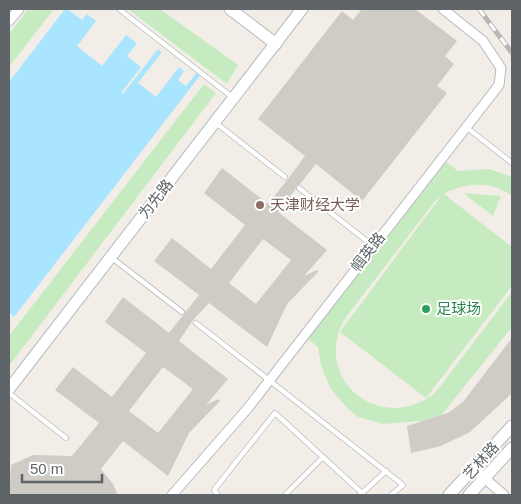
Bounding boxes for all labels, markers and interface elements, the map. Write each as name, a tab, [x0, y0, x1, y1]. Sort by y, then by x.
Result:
street label: 为先路	[135, 176, 176, 222]
place label: 天津财经大学	[270, 196, 360, 213]
marker: 天津财经大学	[254, 199, 266, 211]
street label: 帼英路	[347, 229, 388, 275]
place label: 足球场	[436, 300, 481, 317]
marker: 足球场	[420, 303, 432, 315]
street label: 艺林路	[459, 438, 502, 483]
scale bar	[22, 452, 102, 484]
text: 50 m	[30, 460, 63, 477]

